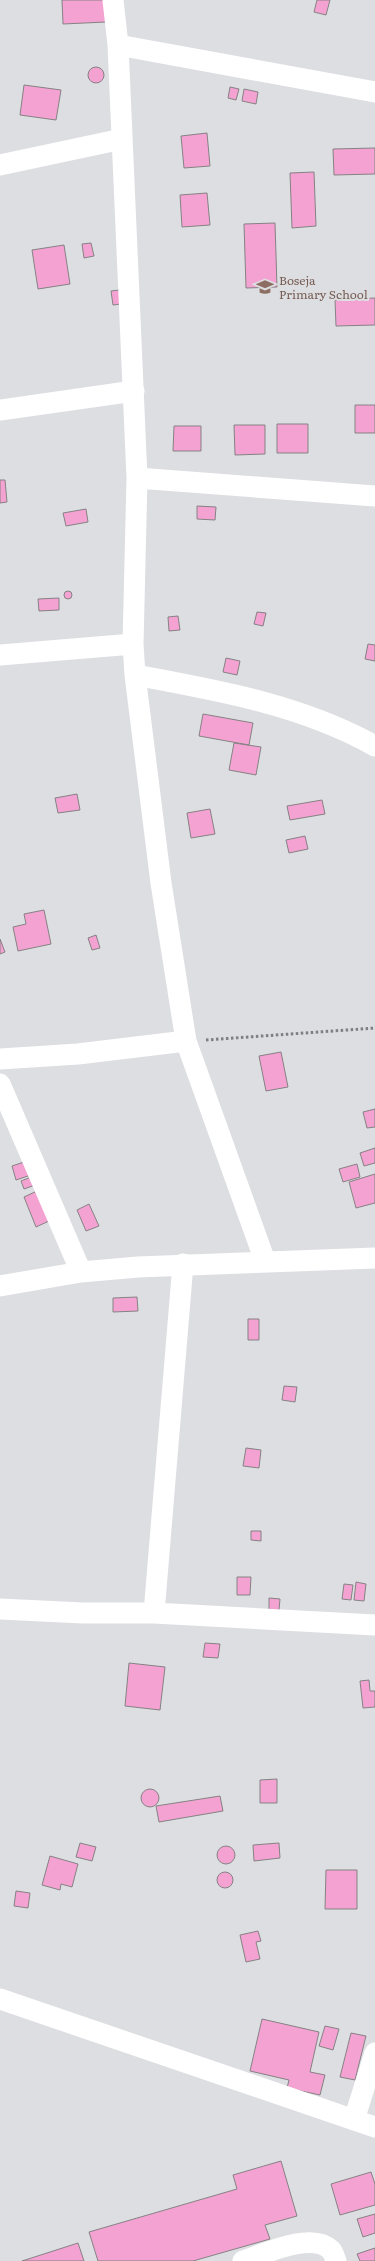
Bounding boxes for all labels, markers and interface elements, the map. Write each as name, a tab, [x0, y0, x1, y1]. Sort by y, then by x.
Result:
place label: Boseja Primary School	[279, 271, 368, 303]
school or university icon: Boseja Primary School	[255, 277, 275, 297]

